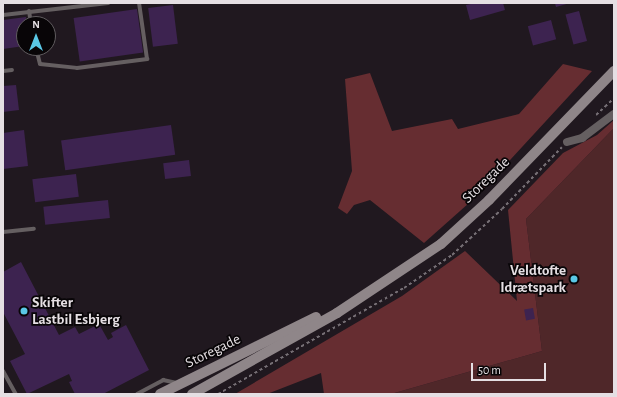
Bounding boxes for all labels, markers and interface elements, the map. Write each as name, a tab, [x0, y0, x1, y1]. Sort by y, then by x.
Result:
north arrow	[16, 16, 56, 56]
text: N	[32, 19, 40, 30]
street label: Storegade	[458, 153, 514, 207]
place label: Veldtofte Idrætspark	[500, 261, 566, 296]
marker: Veldtofte Idrætspark	[569, 274, 579, 284]
place label: Skifter Lastbil Esbjerg	[32, 293, 120, 328]
marker: Skifter Lastbil Esbjerg	[19, 306, 29, 316]
street label: Storegade	[182, 330, 244, 372]
scale bar	[473, 355, 548, 381]
text: 50 m	[478, 364, 501, 376]

